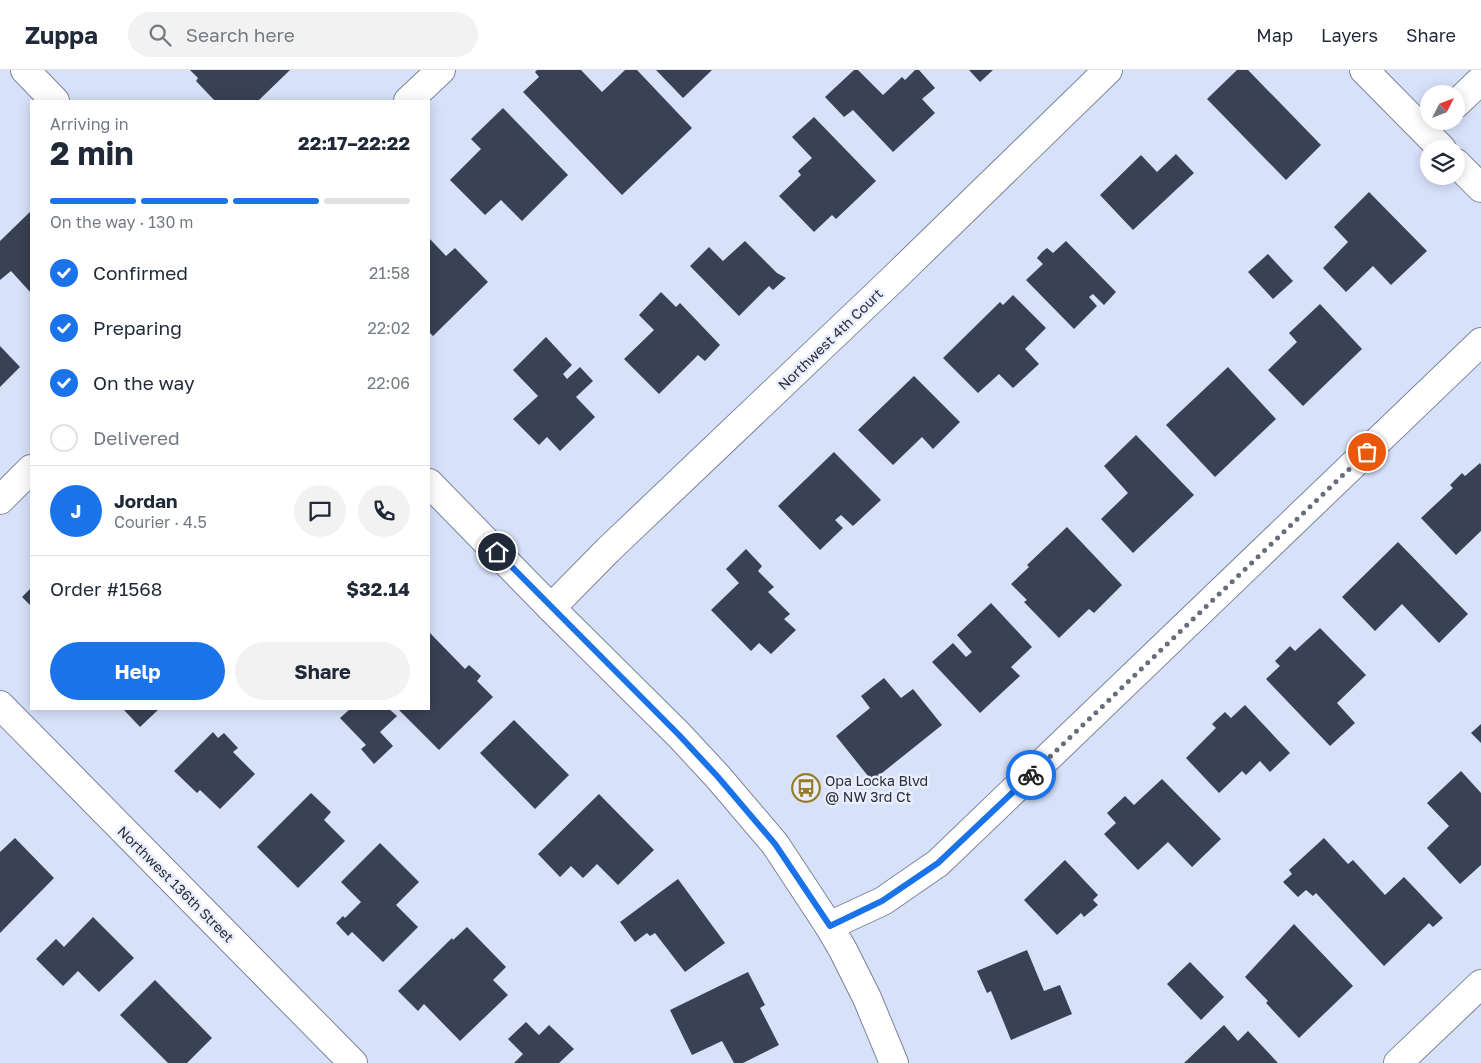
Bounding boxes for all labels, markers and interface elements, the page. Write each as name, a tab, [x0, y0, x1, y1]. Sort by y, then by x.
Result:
search box	[128, 12, 478, 57]
text: Zuppa	[25, 20, 98, 49]
icon: search	[146, 21, 174, 49]
text: Search here	[186, 23, 295, 46]
text: Map	[1256, 24, 1293, 46]
text: Layers	[1321, 24, 1378, 46]
text: Share	[1406, 24, 1456, 46]
north arrow	[1420, 85, 1465, 130]
map controls	[1420, 85, 1465, 185]
text: Arriving in	[50, 114, 129, 134]
text: 22:17–22:22	[298, 131, 410, 154]
text: 2 min	[50, 134, 134, 172]
button: layers	[1420, 140, 1465, 185]
text: On the way · 130 m	[50, 212, 194, 232]
icon: check	[50, 259, 78, 287]
text: Confirmed	[93, 261, 188, 284]
text: 21:58	[369, 263, 410, 283]
street label: Northwest 4th Court	[774, 285, 886, 393]
icon: check	[50, 314, 78, 342]
text: Preparing	[93, 316, 182, 339]
text: 22:02	[367, 318, 410, 338]
icon: check	[50, 369, 78, 397]
text: On the way	[93, 371, 195, 394]
text: 22:06	[367, 373, 410, 393]
text: Delivered	[93, 426, 180, 449]
pin	[1346, 431, 1388, 473]
icon: bag	[1353, 438, 1381, 466]
button: chat	[294, 485, 346, 537]
button: phone	[358, 485, 410, 537]
text: Jordan	[114, 489, 178, 512]
text: J	[71, 499, 81, 522]
text: Courier · 4.5	[114, 512, 207, 532]
pin	[476, 531, 518, 573]
icon: home	[483, 538, 511, 566]
text: Order #1568	[50, 577, 162, 600]
text: $32.14	[346, 577, 410, 600]
button: Help	[50, 642, 225, 700]
button: Share	[235, 642, 410, 700]
courier	[1006, 750, 1056, 800]
icon: bike	[1017, 761, 1045, 789]
place label: Opa Locka Blvd @ NW 3rd Ct	[825, 772, 928, 805]
bus stop icon: Opa Locka Blvd @ NW 3rd Ct	[791, 773, 821, 803]
street label: Northwest 136th Street	[114, 822, 238, 946]

